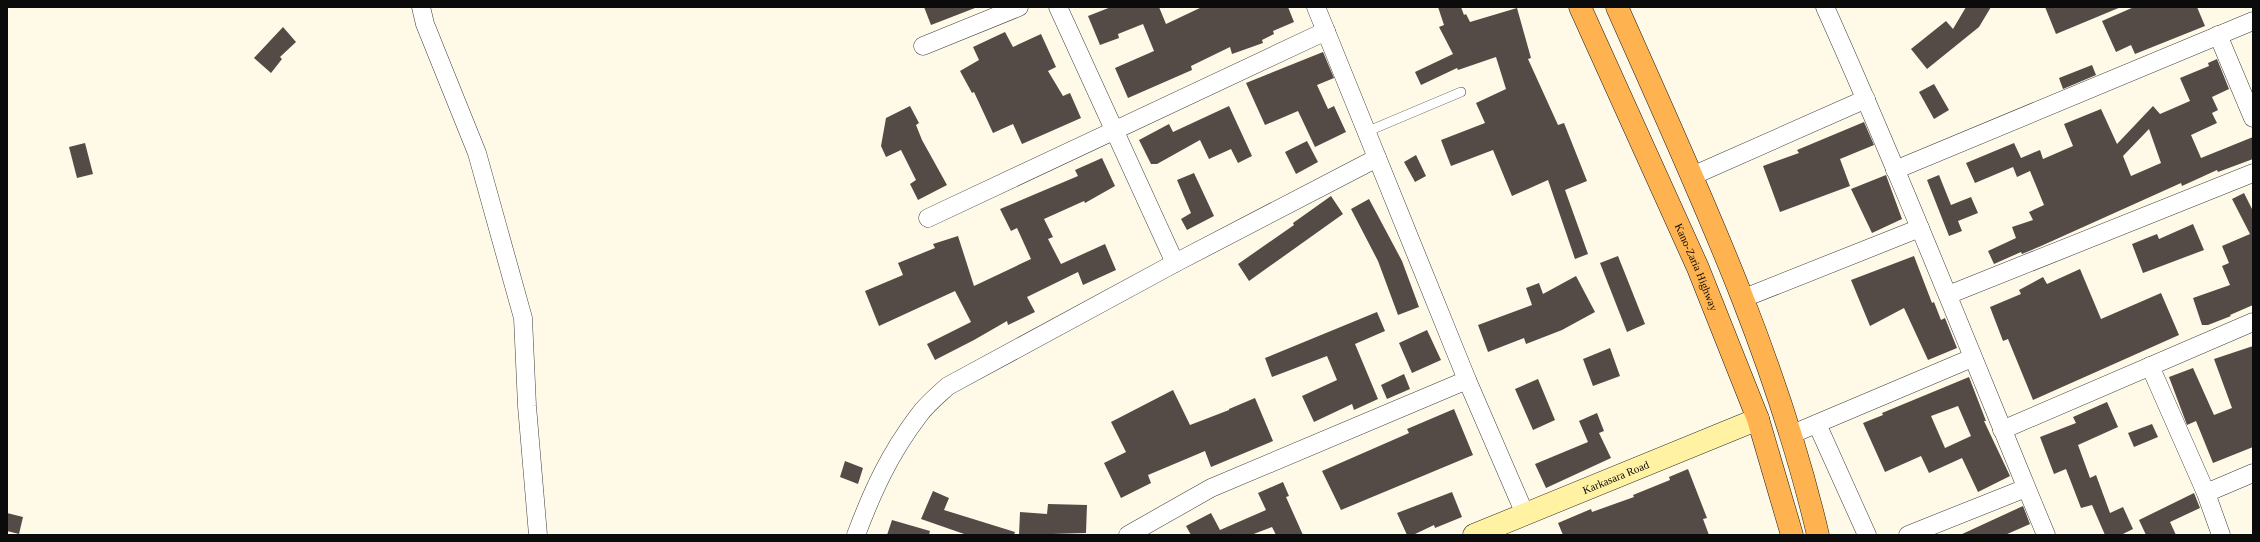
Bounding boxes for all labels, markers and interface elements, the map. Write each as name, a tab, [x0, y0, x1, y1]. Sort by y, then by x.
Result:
street label: Kano-Zaria Highway	[1673, 221, 1721, 313]
street label: Karkasara Road	[1581, 458, 1651, 496]

